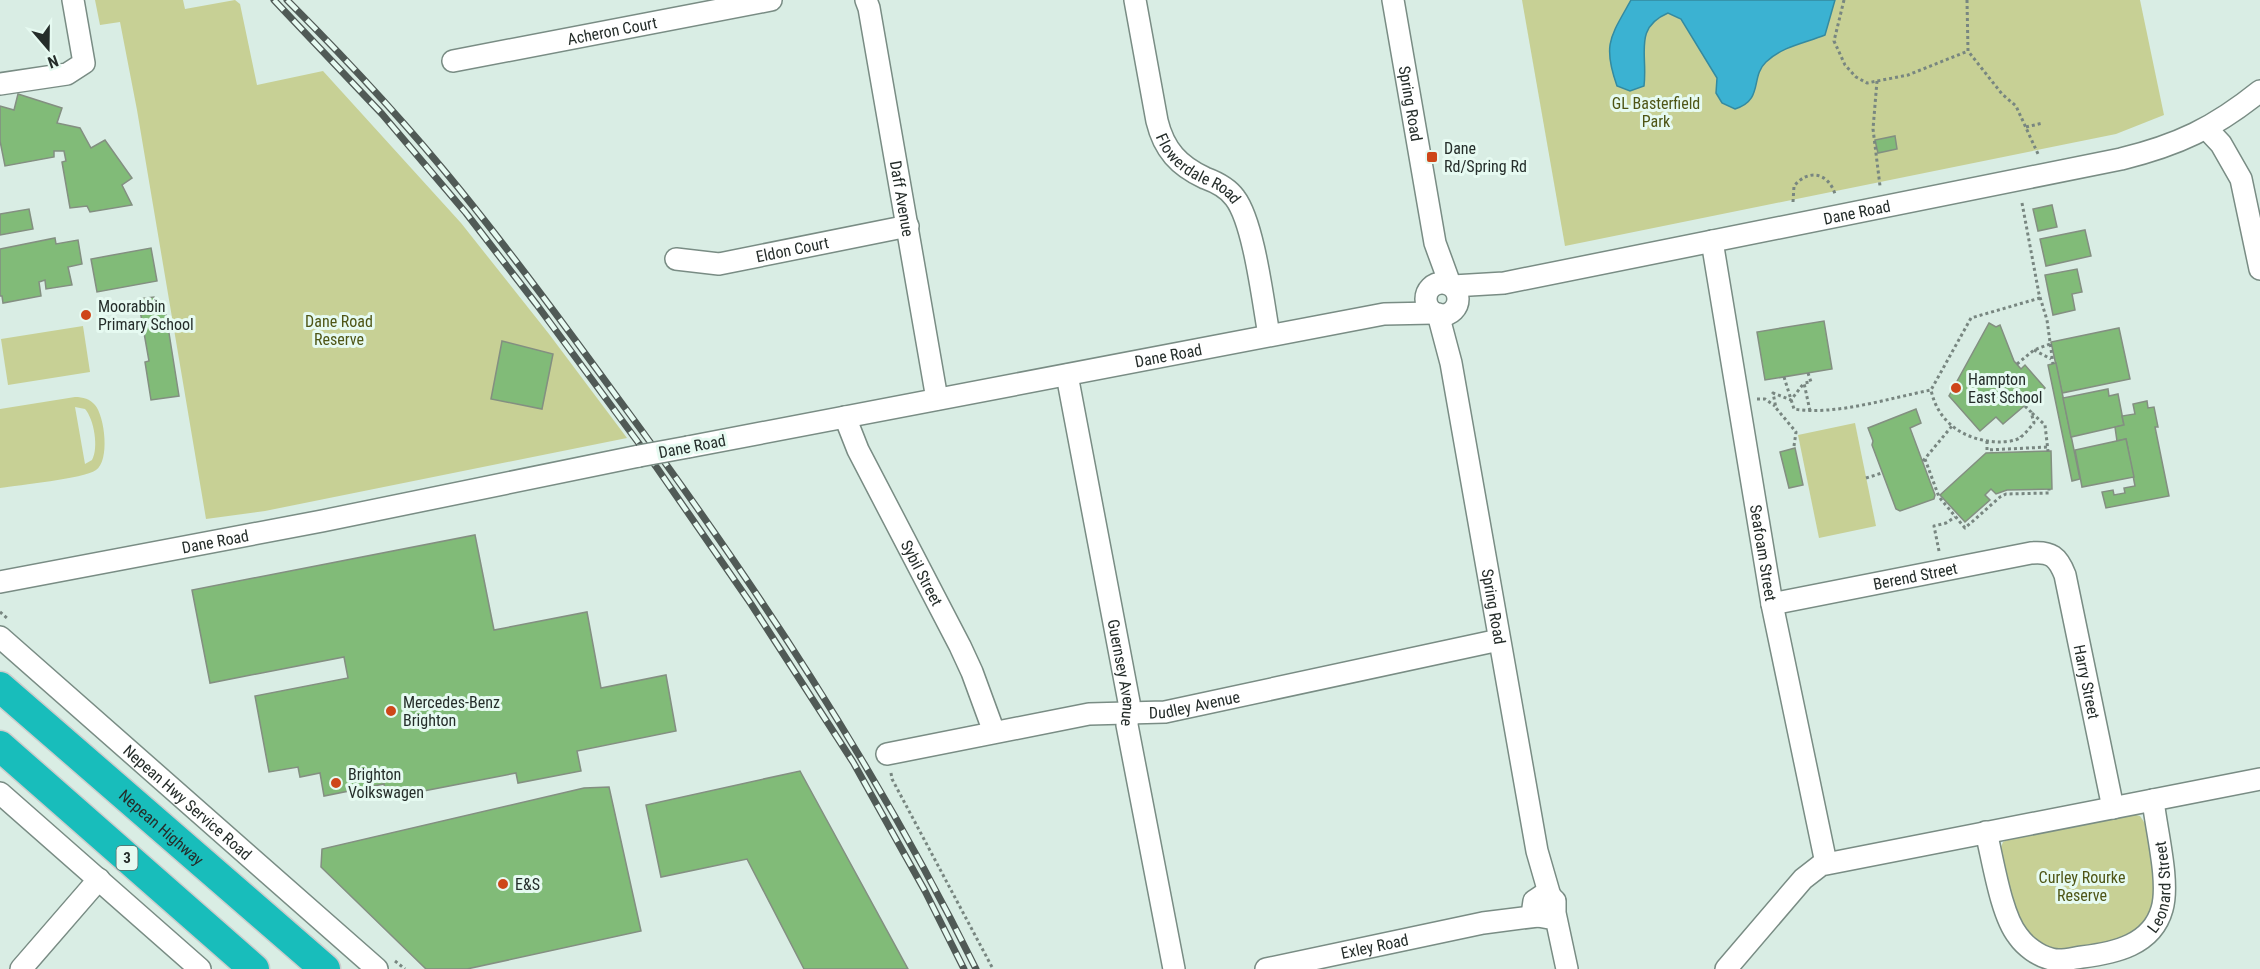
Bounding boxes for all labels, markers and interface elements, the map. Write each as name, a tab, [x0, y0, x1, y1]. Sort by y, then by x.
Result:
street label: Acheron Court	[566, 13, 659, 49]
north arrow	[18, 18, 78, 78]
text: N	[45, 51, 61, 72]
street label: Spring Road	[1395, 64, 1426, 143]
park label: GL Basterfield Park	[1612, 94, 1700, 131]
street label: Flowerdale Road	[1152, 131, 1245, 207]
place label: Dane Rd/Spring Rd	[1444, 139, 1527, 176]
marker: Dane Rd/Spring Rd	[1425, 150, 1439, 164]
street label: Daff Avenue	[886, 159, 918, 238]
street label: Dane Road	[1822, 197, 1892, 229]
street label: Eldon Court	[754, 233, 831, 266]
place label: Moorabbin Primary School	[98, 297, 194, 334]
marker: Moorabbin Primary School	[79, 308, 93, 322]
park label: Dane Road Reserve	[305, 312, 373, 349]
street label: Dane Road	[1133, 340, 1204, 371]
place label: Hampton East School	[1968, 370, 2042, 407]
marker: Hampton East School	[1949, 381, 1963, 395]
street label: Dane Road	[657, 431, 727, 462]
street label: Seafoam Street	[1746, 503, 1780, 603]
street label: Dane Road	[180, 526, 250, 557]
street label: Sybil Street	[897, 537, 947, 609]
street label: Berend Street	[1872, 559, 1959, 594]
street label: Spring Road	[1477, 567, 1509, 646]
street label: Guernsey Avenue	[1104, 618, 1138, 727]
street label: Harry Street	[2070, 643, 2103, 721]
street label: Dudley Avenue	[1149, 687, 1242, 722]
place label: Mercedes-Benz Brighton	[403, 693, 500, 730]
marker: Mercedes-Benz Brighton	[384, 704, 398, 718]
street label: Nepean Hwy Service Road	[119, 741, 255, 864]
place label: Brighton Volkswagen	[348, 765, 424, 802]
marker: Brighton Volkswagen	[329, 776, 343, 790]
street label: Nepean Highway	[115, 786, 208, 870]
street label: Leonard Street	[2143, 840, 2174, 937]
road number: 3	[116, 846, 138, 870]
park label: Curley Rourke Reserve	[2039, 868, 2125, 905]
place label: E&S	[515, 875, 540, 894]
marker: E&S	[496, 877, 510, 891]
street label: Exley Road	[1339, 930, 1410, 963]

